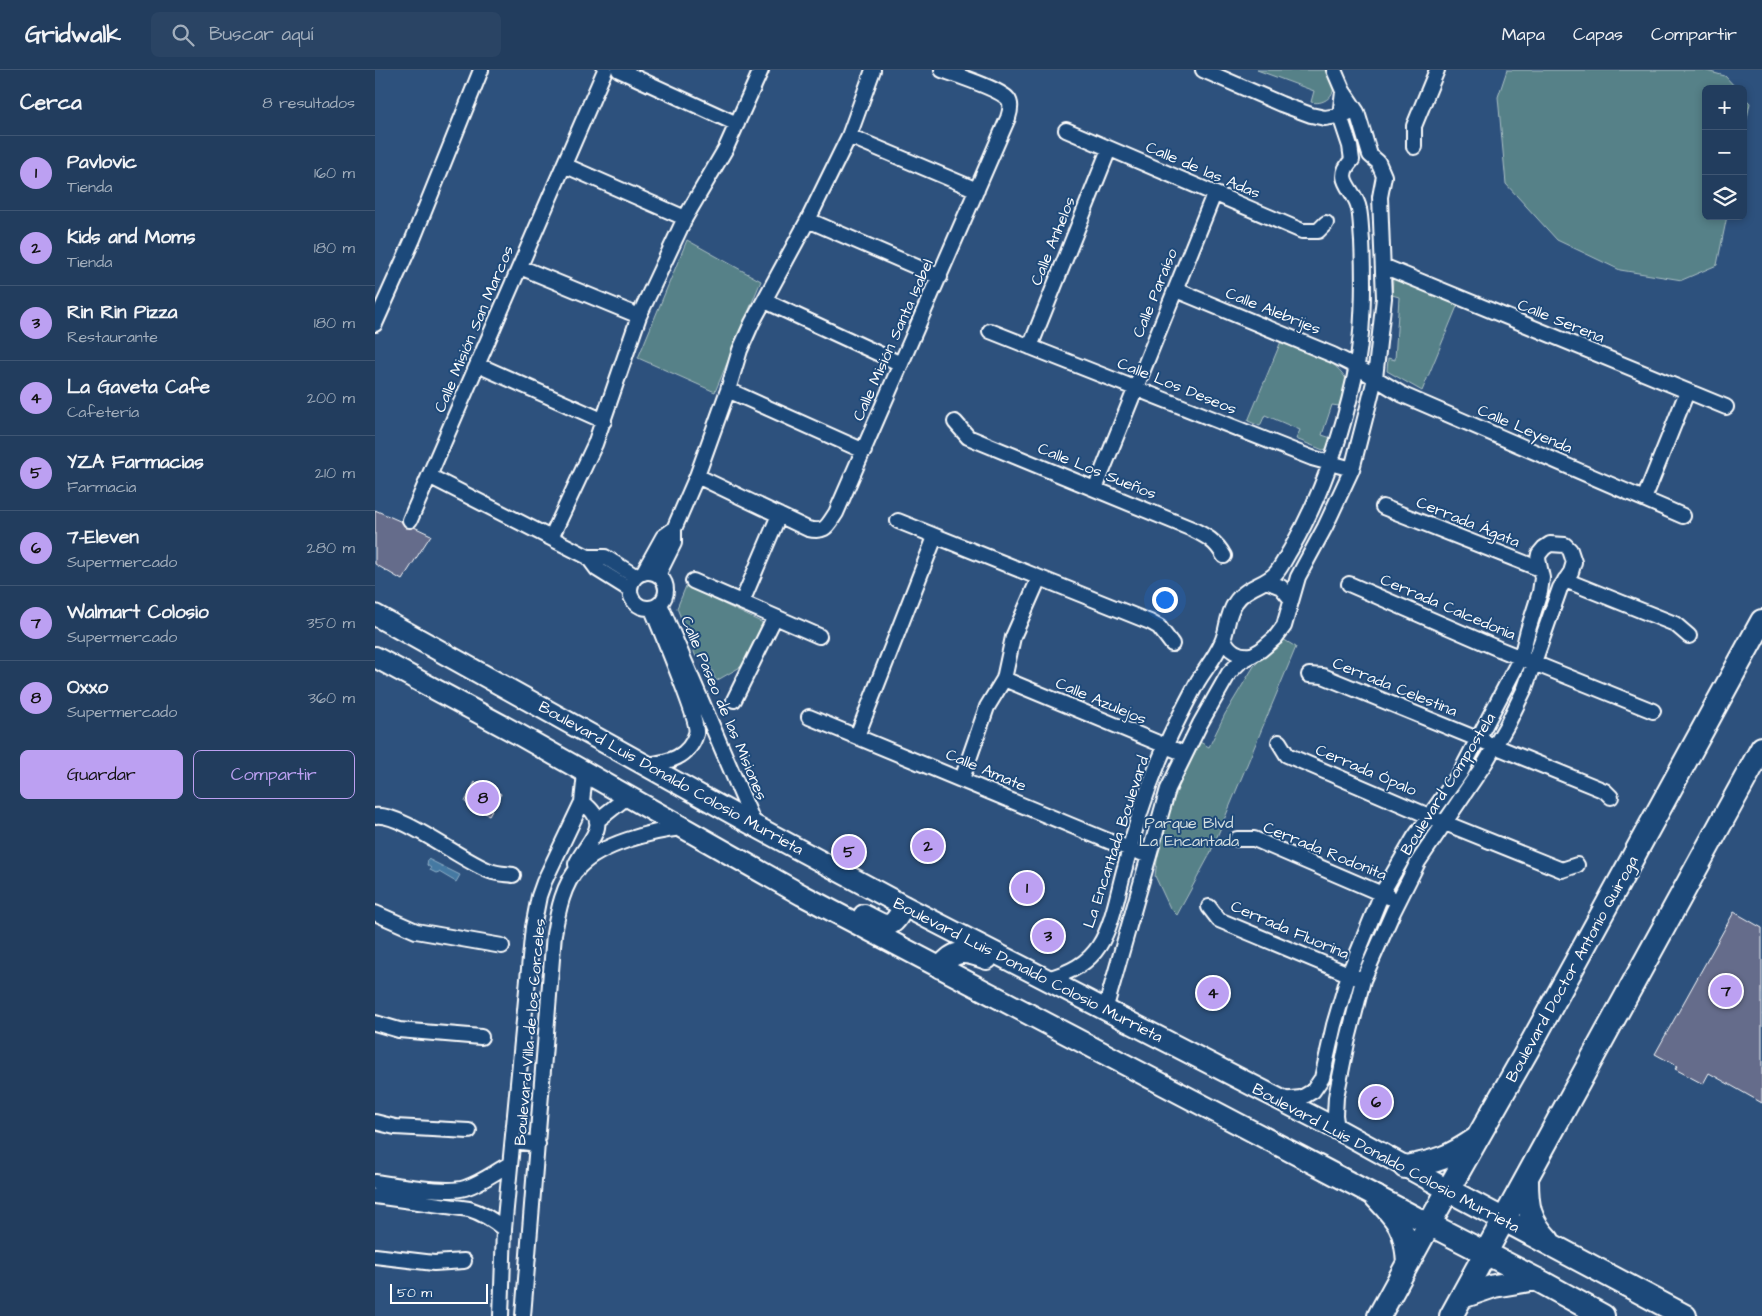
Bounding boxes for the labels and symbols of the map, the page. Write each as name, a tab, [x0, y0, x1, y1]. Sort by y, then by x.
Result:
street label: Calle de las Adas	[1142, 136, 1264, 204]
street label: Calle Anhelos	[1025, 193, 1081, 289]
street label: Calle Misión San Marcos	[429, 242, 519, 416]
street label: Calle Paraíso	[1127, 245, 1183, 341]
street label: Calle Misión Santa Isabel	[847, 255, 939, 425]
street label: Calle Alebrijes	[1222, 282, 1324, 340]
street label: Calle Serena	[1514, 294, 1608, 348]
street label: Calle Los Deseos	[1114, 352, 1240, 420]
street label: Calle Leyenda	[1474, 399, 1576, 460]
street label: Calle Los Sueños	[1034, 437, 1160, 505]
street label: Cerrada Ágata	[1413, 491, 1523, 554]
street label: Cerrada Calcedonia	[1377, 569, 1519, 645]
your location	[1152, 587, 1178, 613]
street label: Calle Paseo de las Misiones	[675, 613, 773, 803]
street label: Cerrada Celestina	[1329, 652, 1461, 722]
street label: Calle Azulejos	[1052, 672, 1150, 730]
street label: Boulevard Luis Donaldo Colosio Murrieta	[535, 696, 807, 860]
street label: Boulevard Compostela	[1395, 709, 1501, 859]
street label: Cerrada Ópalo	[1312, 739, 1420, 801]
street label: Calle Amate	[942, 743, 1030, 797]
street label: La Encantada Boulevard	[1078, 753, 1154, 931]
pin: 8	[467, 779, 499, 817]
park label: Parque Blvd La Encantada	[1139, 812, 1239, 852]
street label: Cerrada Rodonita	[1260, 816, 1390, 886]
pin: 2	[912, 827, 944, 865]
pin: 5	[833, 833, 865, 871]
street label: Boulevard Doctor Antonio Quiroga	[1500, 852, 1644, 1087]
pin: 1	[1011, 869, 1043, 907]
street label: Boulevard Luis Donaldo Colosio Murrieta	[890, 892, 1166, 1048]
street label: Cerrada Fluorina	[1227, 895, 1353, 965]
pin: 3	[1032, 917, 1064, 955]
street label: Boulevard Villa de los Corceles	[509, 918, 551, 1146]
pin: 7	[1710, 972, 1742, 1010]
pin: 4	[1197, 974, 1229, 1012]
street label: Boulevard Luis Donaldo Colosio Murrieta	[1249, 1078, 1523, 1238]
pin: 6	[1360, 1083, 1392, 1121]
scale bar	[390, 1281, 487, 1304]

